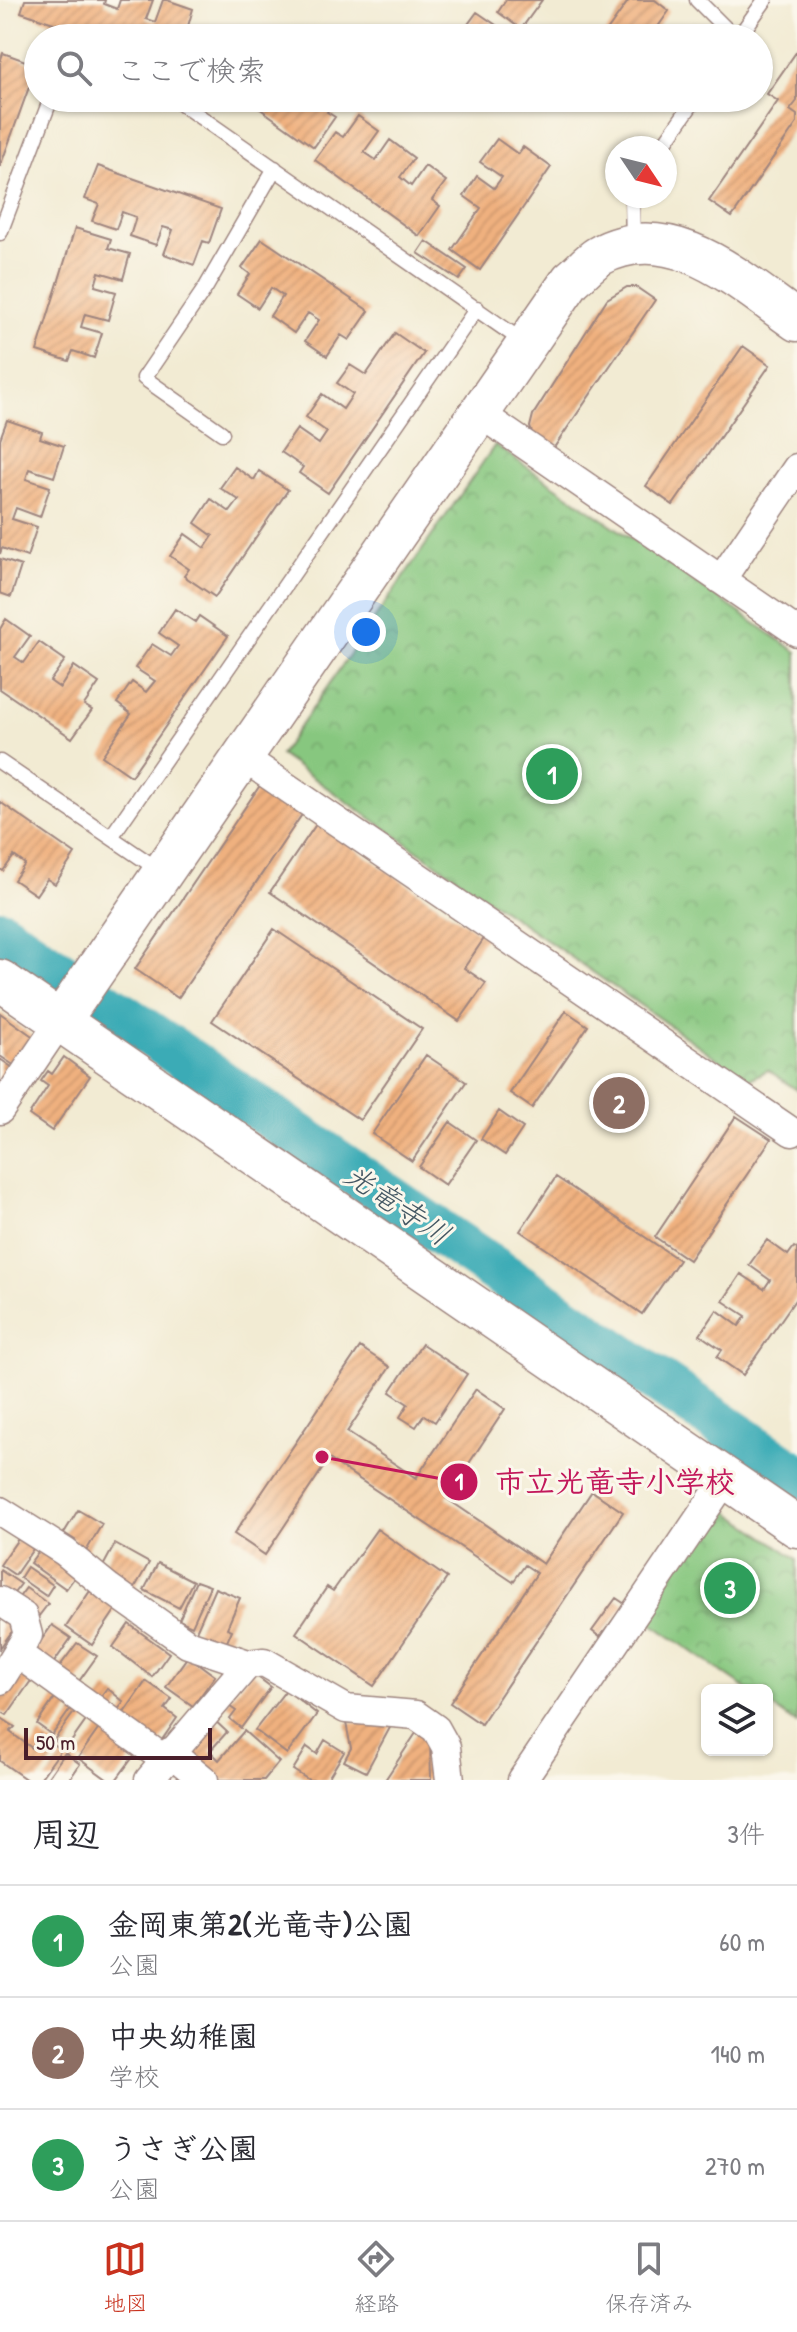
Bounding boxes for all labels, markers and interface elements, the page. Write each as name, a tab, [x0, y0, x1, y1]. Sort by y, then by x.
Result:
search box	[24, 24, 773, 112]
icon: search	[52, 46, 96, 90]
text: ここで検索	[116, 50, 266, 90]
north arrow	[605, 136, 677, 208]
your location	[346, 612, 386, 652]
pin: 1	[526, 744, 578, 804]
pin: 2	[593, 1073, 645, 1133]
water label: 光竜寺川	[337, 1154, 459, 1254]
callout: 市立光竜寺小学校	[439, 1455, 751, 1509]
text: 市立光竜寺小学校	[495, 1461, 735, 1501]
text: 1	[455, 1465, 464, 1497]
pin: 3	[704, 1558, 756, 1618]
map controls	[701, 1684, 773, 1756]
button: layers	[701, 1684, 773, 1756]
scale bar	[24, 1724, 212, 1760]
text: 50 m	[36, 1727, 75, 1757]
text: 周辺	[32, 1811, 100, 1857]
text: 3件	[727, 1816, 765, 1851]
text: 金岡東第2(光竜寺)公園	[108, 1904, 413, 1944]
text: 1	[53, 1924, 63, 1959]
text: 60 m	[719, 1924, 765, 1959]
text: 公園	[108, 1947, 160, 1982]
text: 中央幼稚園	[108, 2016, 258, 2056]
text: 2	[52, 2036, 64, 2071]
text: 140 m	[711, 2036, 765, 2071]
text: 学校	[108, 2059, 160, 2094]
text: うさぎ公園	[108, 2128, 258, 2168]
text: 3	[52, 2148, 64, 2183]
text: 270 m	[705, 2148, 765, 2183]
text: 公園	[108, 2171, 160, 2206]
tab: 地図	[103, 2237, 148, 2318]
tab: 経路	[354, 2237, 399, 2318]
tab: 保存済み	[605, 2237, 694, 2318]

